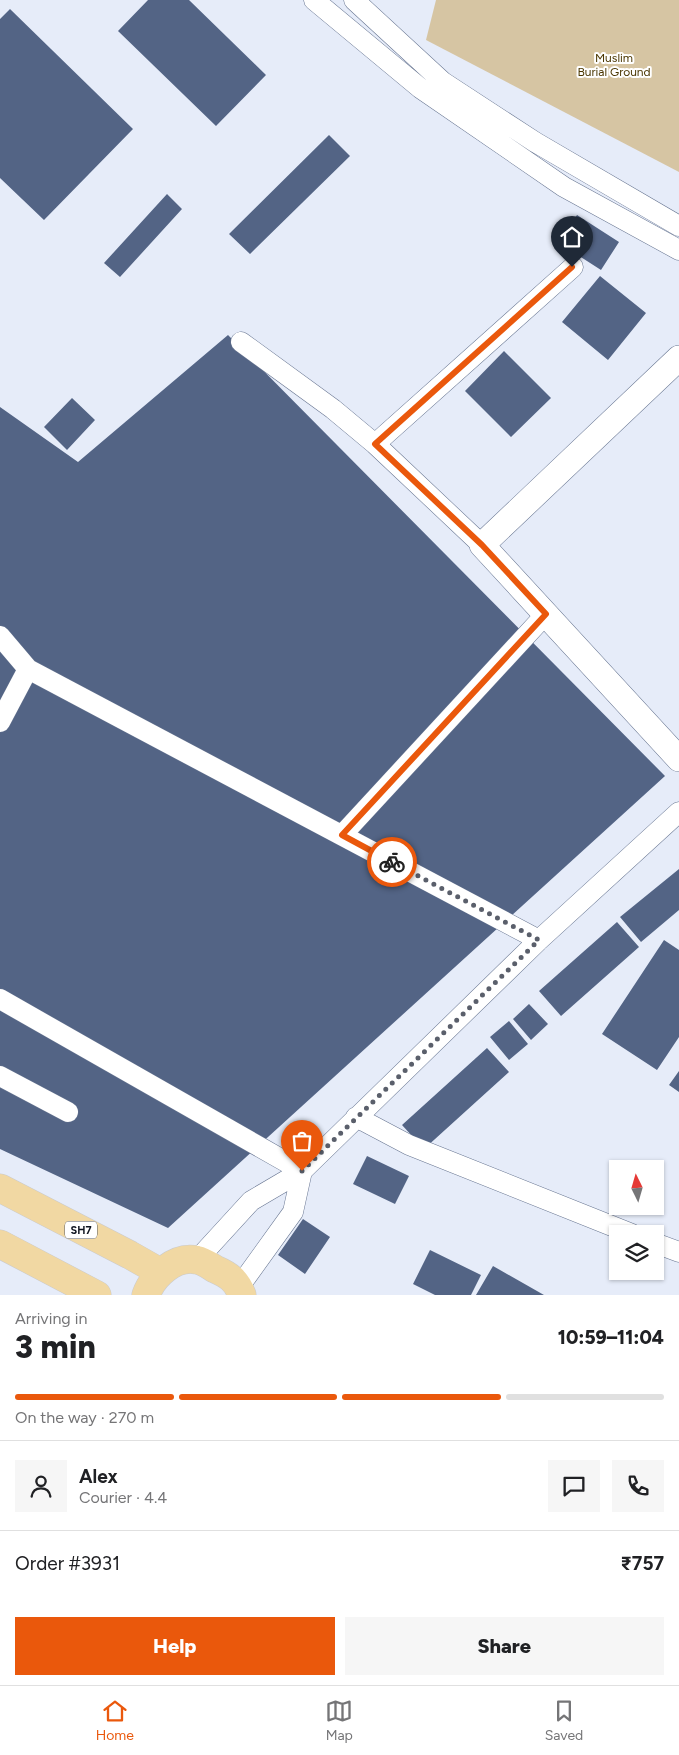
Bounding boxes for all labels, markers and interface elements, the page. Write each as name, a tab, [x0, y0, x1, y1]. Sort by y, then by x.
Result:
park label: Muslim Burial Ground	[577, 51, 651, 79]
pin	[551, 216, 593, 267]
icon: home	[558, 223, 586, 251]
courier	[367, 837, 417, 887]
icon: bike	[378, 848, 406, 876]
pin	[281, 1120, 323, 1171]
icon: bag	[288, 1127, 316, 1155]
north arrow	[609, 1160, 664, 1215]
map controls	[609, 1160, 664, 1280]
road number: SH7	[65, 1222, 97, 1238]
button: layers	[609, 1225, 664, 1280]
text: Arriving in	[15, 1309, 87, 1328]
text: 10:59–11:04	[558, 1326, 664, 1349]
text: 3 min	[15, 1328, 96, 1366]
text: On the way · 270 m	[15, 1408, 154, 1427]
button: person	[15, 1460, 67, 1512]
button: chat	[548, 1460, 600, 1512]
button: phone	[612, 1460, 664, 1512]
text: Alex	[79, 1465, 118, 1488]
text: Courier · 4.4	[79, 1488, 167, 1507]
text: Order #3931	[15, 1552, 120, 1575]
text: ₹757	[620, 1552, 664, 1575]
button: Help	[15, 1617, 335, 1675]
button: Share	[345, 1617, 664, 1675]
tab: Home	[96, 1697, 134, 1744]
tab: Map	[325, 1697, 353, 1744]
tab: Saved	[545, 1697, 583, 1744]

